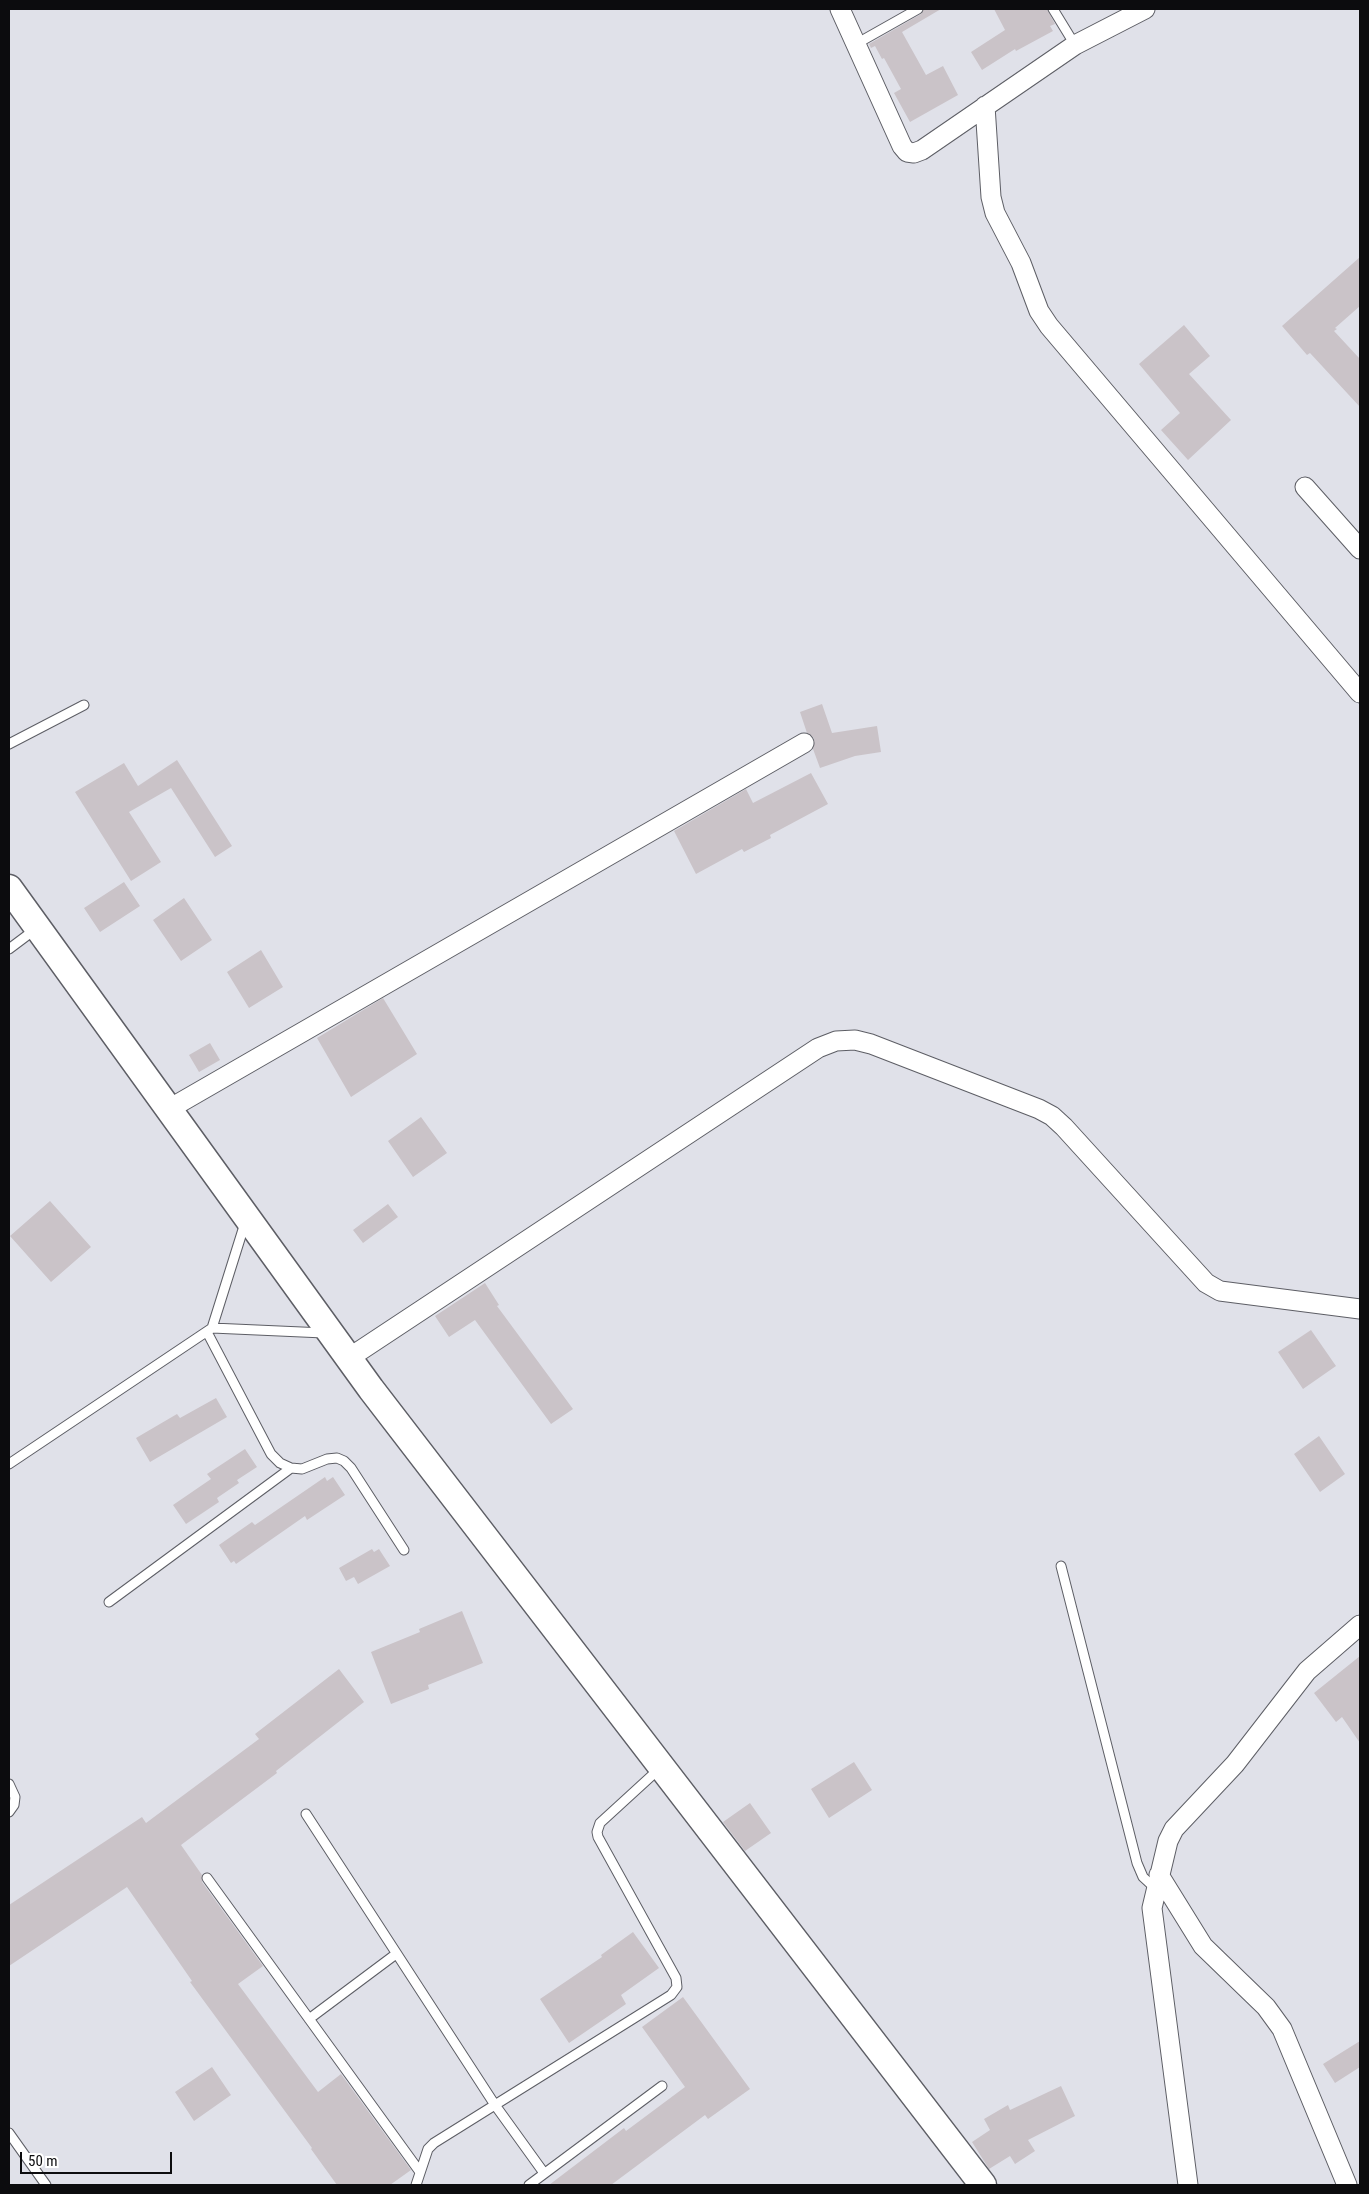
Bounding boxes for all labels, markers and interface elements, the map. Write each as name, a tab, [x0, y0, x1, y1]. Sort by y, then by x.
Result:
scale bar	[22, 2142, 175, 2174]
text: 50 m	[28, 2152, 58, 2170]

